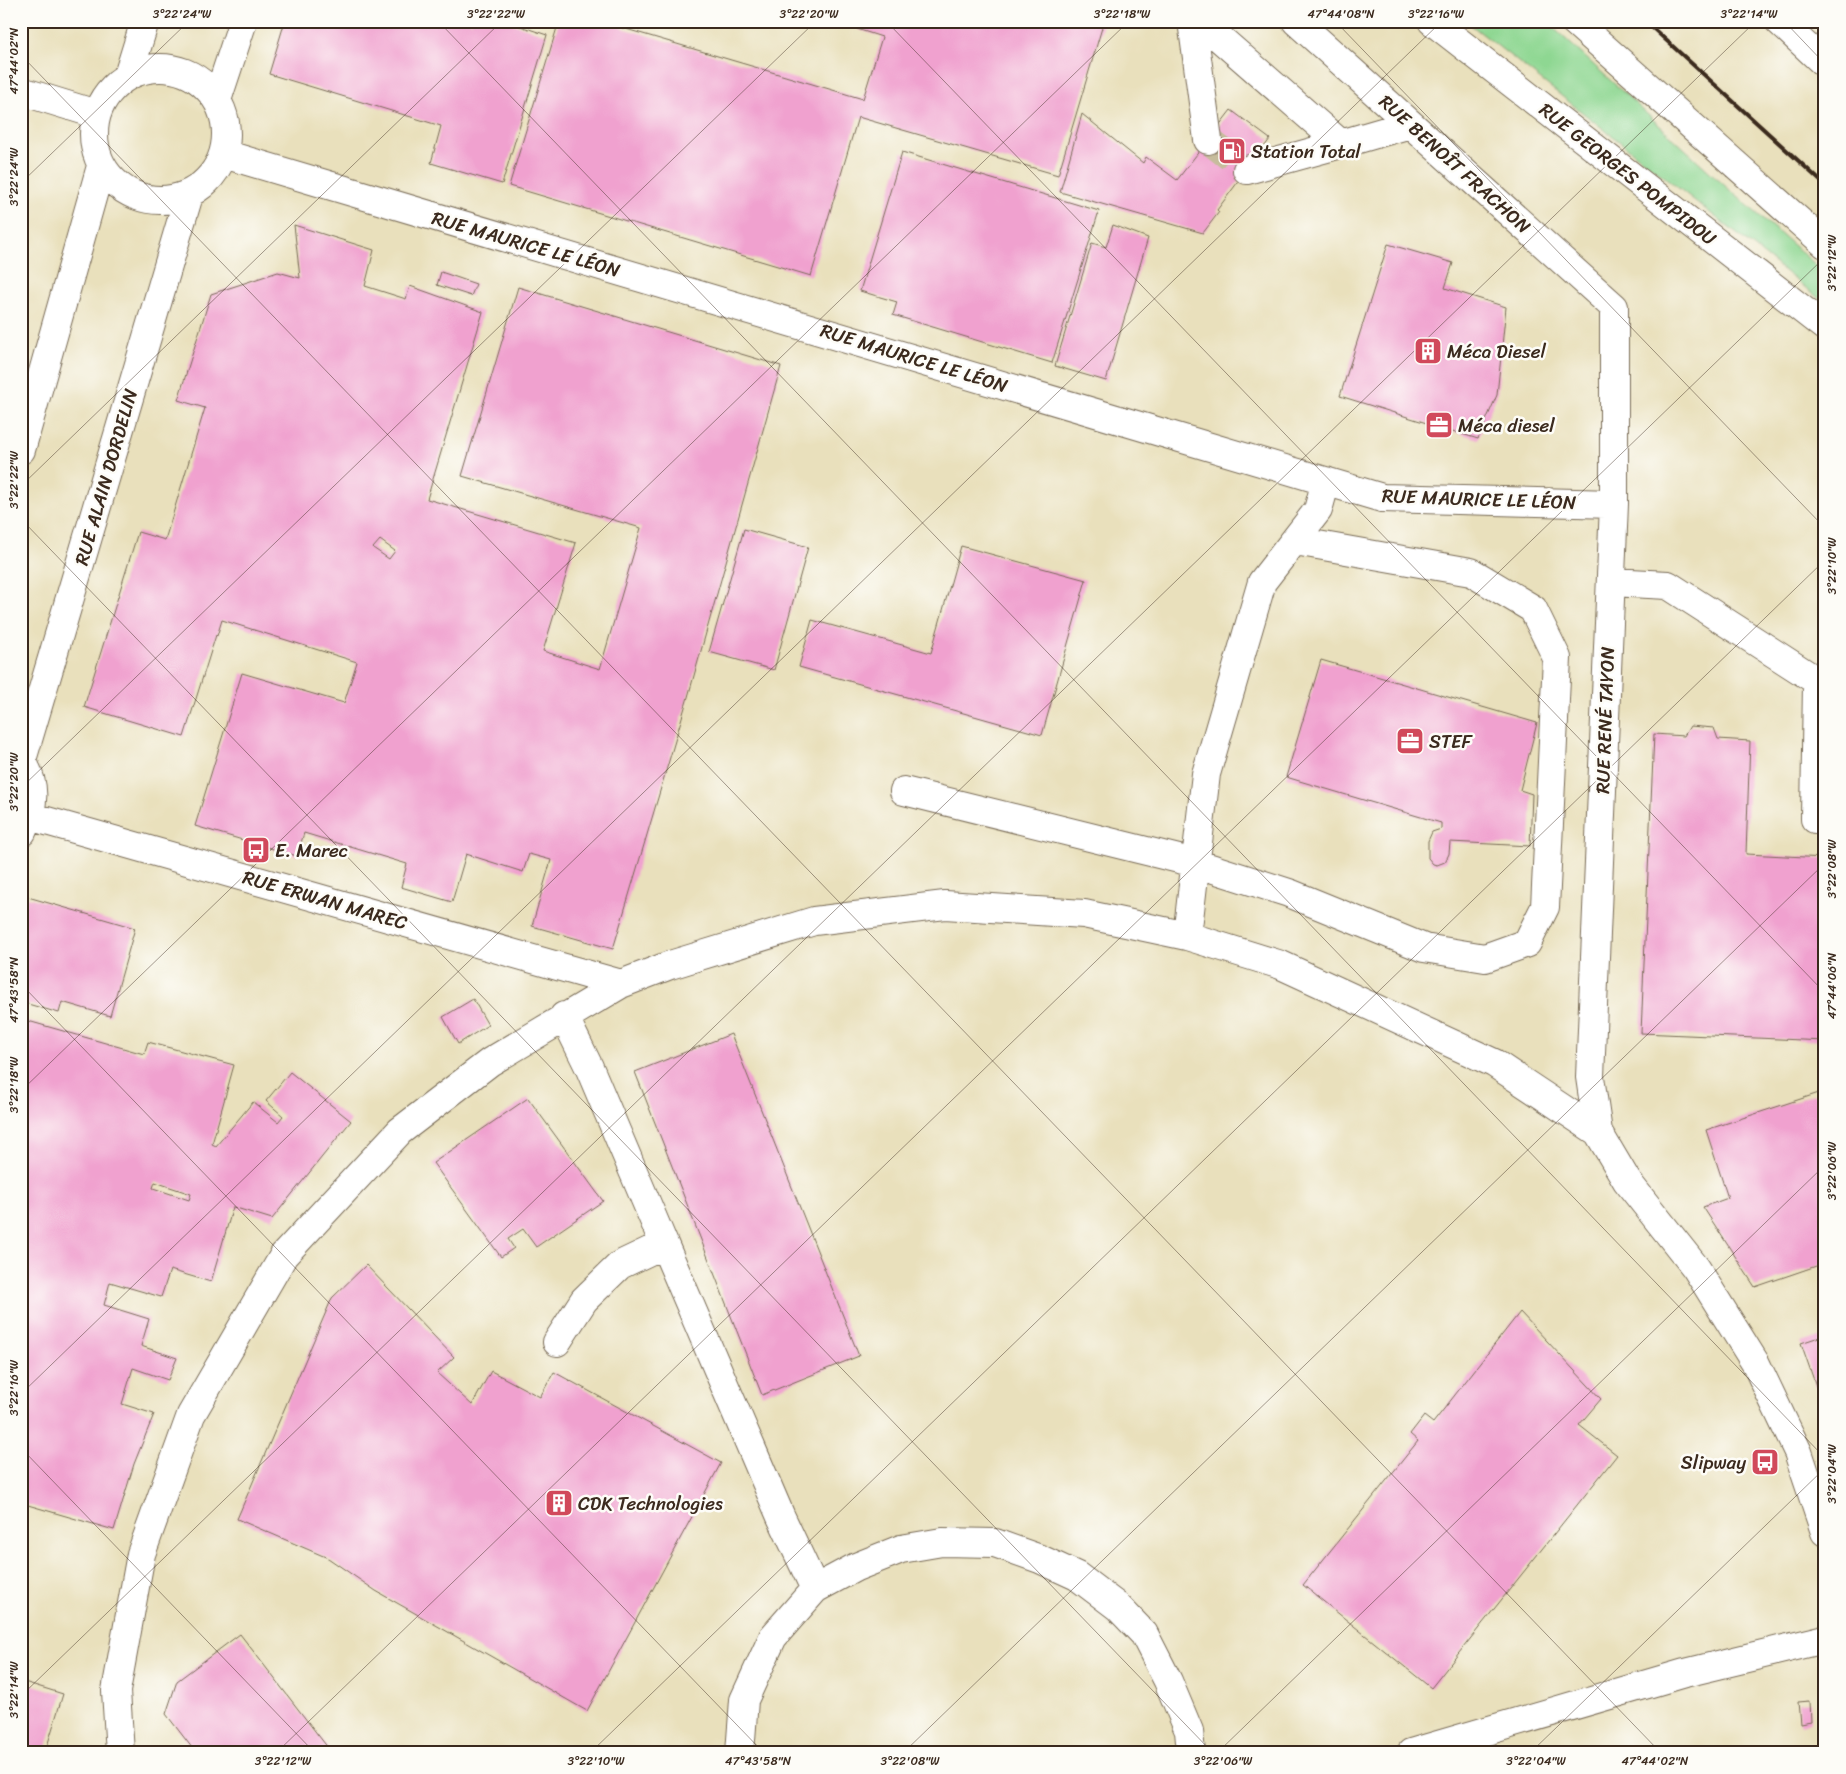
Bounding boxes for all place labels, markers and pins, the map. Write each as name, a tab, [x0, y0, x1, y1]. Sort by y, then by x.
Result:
place label: Station Total	[1251, 135, 1361, 168]
fuel station icon: Station Total	[1217, 136, 1247, 166]
place label: Méca Diesel	[1447, 335, 1546, 368]
building icon: Méca Diesel	[1413, 336, 1443, 366]
place label: Méca diesel	[1458, 409, 1555, 442]
office icon: Méca diesel	[1424, 410, 1454, 440]
place label: STEF	[1429, 725, 1474, 758]
office icon: STEF	[1395, 726, 1425, 756]
place label: E. Marec	[275, 834, 348, 867]
bus stop icon: E. Marec	[241, 835, 271, 865]
place label: Slipway	[1681, 1446, 1746, 1479]
bus stop icon: Slipway	[1750, 1447, 1780, 1477]
place label: CDK Technologies	[578, 1487, 723, 1520]
building icon: CDK Technologies	[544, 1488, 574, 1518]

